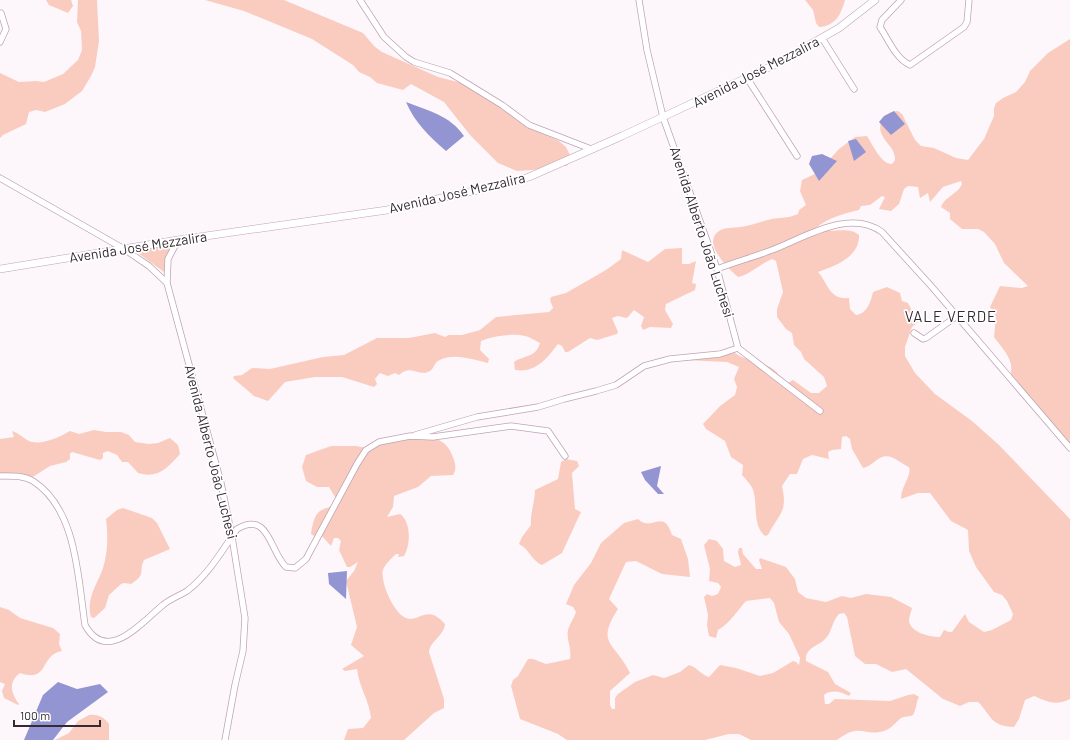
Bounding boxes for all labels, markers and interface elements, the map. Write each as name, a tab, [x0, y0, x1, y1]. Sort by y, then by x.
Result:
street label: Avenida José Mezzalira	[690, 32, 822, 111]
street label: Avenida Alberto João Luchesi	[667, 144, 738, 320]
street label: Avenida José Mezzalira	[387, 169, 527, 216]
street label: Avenida José Mezzalira	[68, 227, 208, 266]
district label: VALE VERDE	[905, 307, 997, 325]
street label: Avenida Alberto João Luchesi	[182, 363, 241, 541]
scale bar	[14, 702, 100, 728]
text: 100 m	[20, 708, 50, 722]

